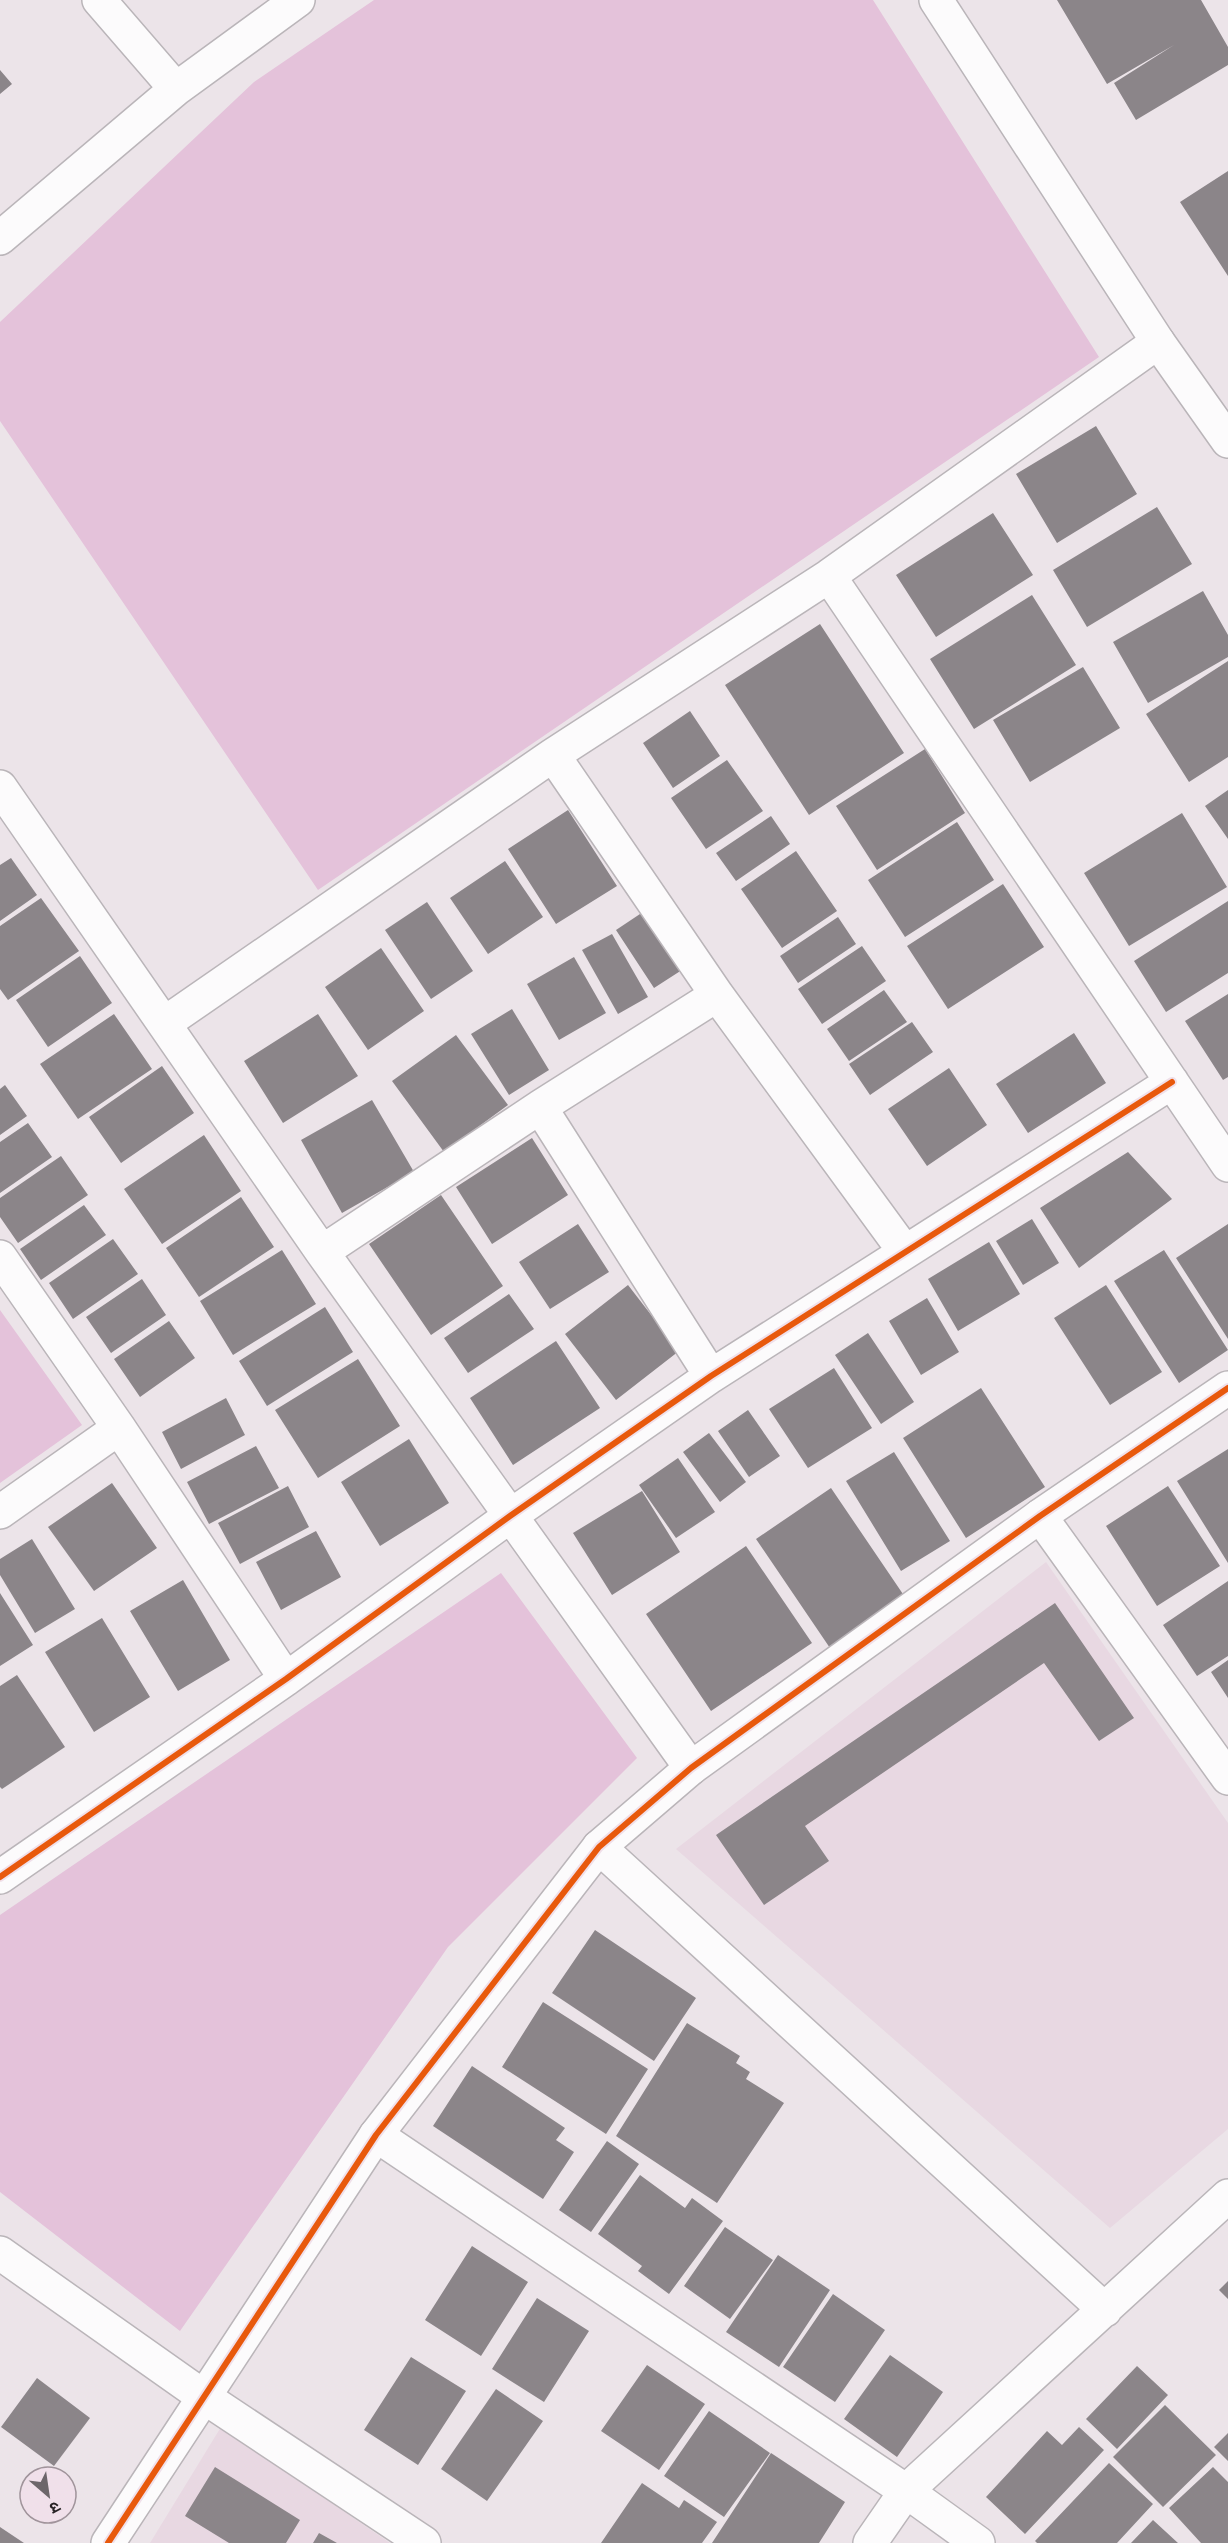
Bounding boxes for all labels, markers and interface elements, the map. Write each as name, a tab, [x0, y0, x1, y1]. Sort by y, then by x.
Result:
north arrow	[18, 2465, 78, 2525]
text: उ	[46, 2498, 63, 2518]

